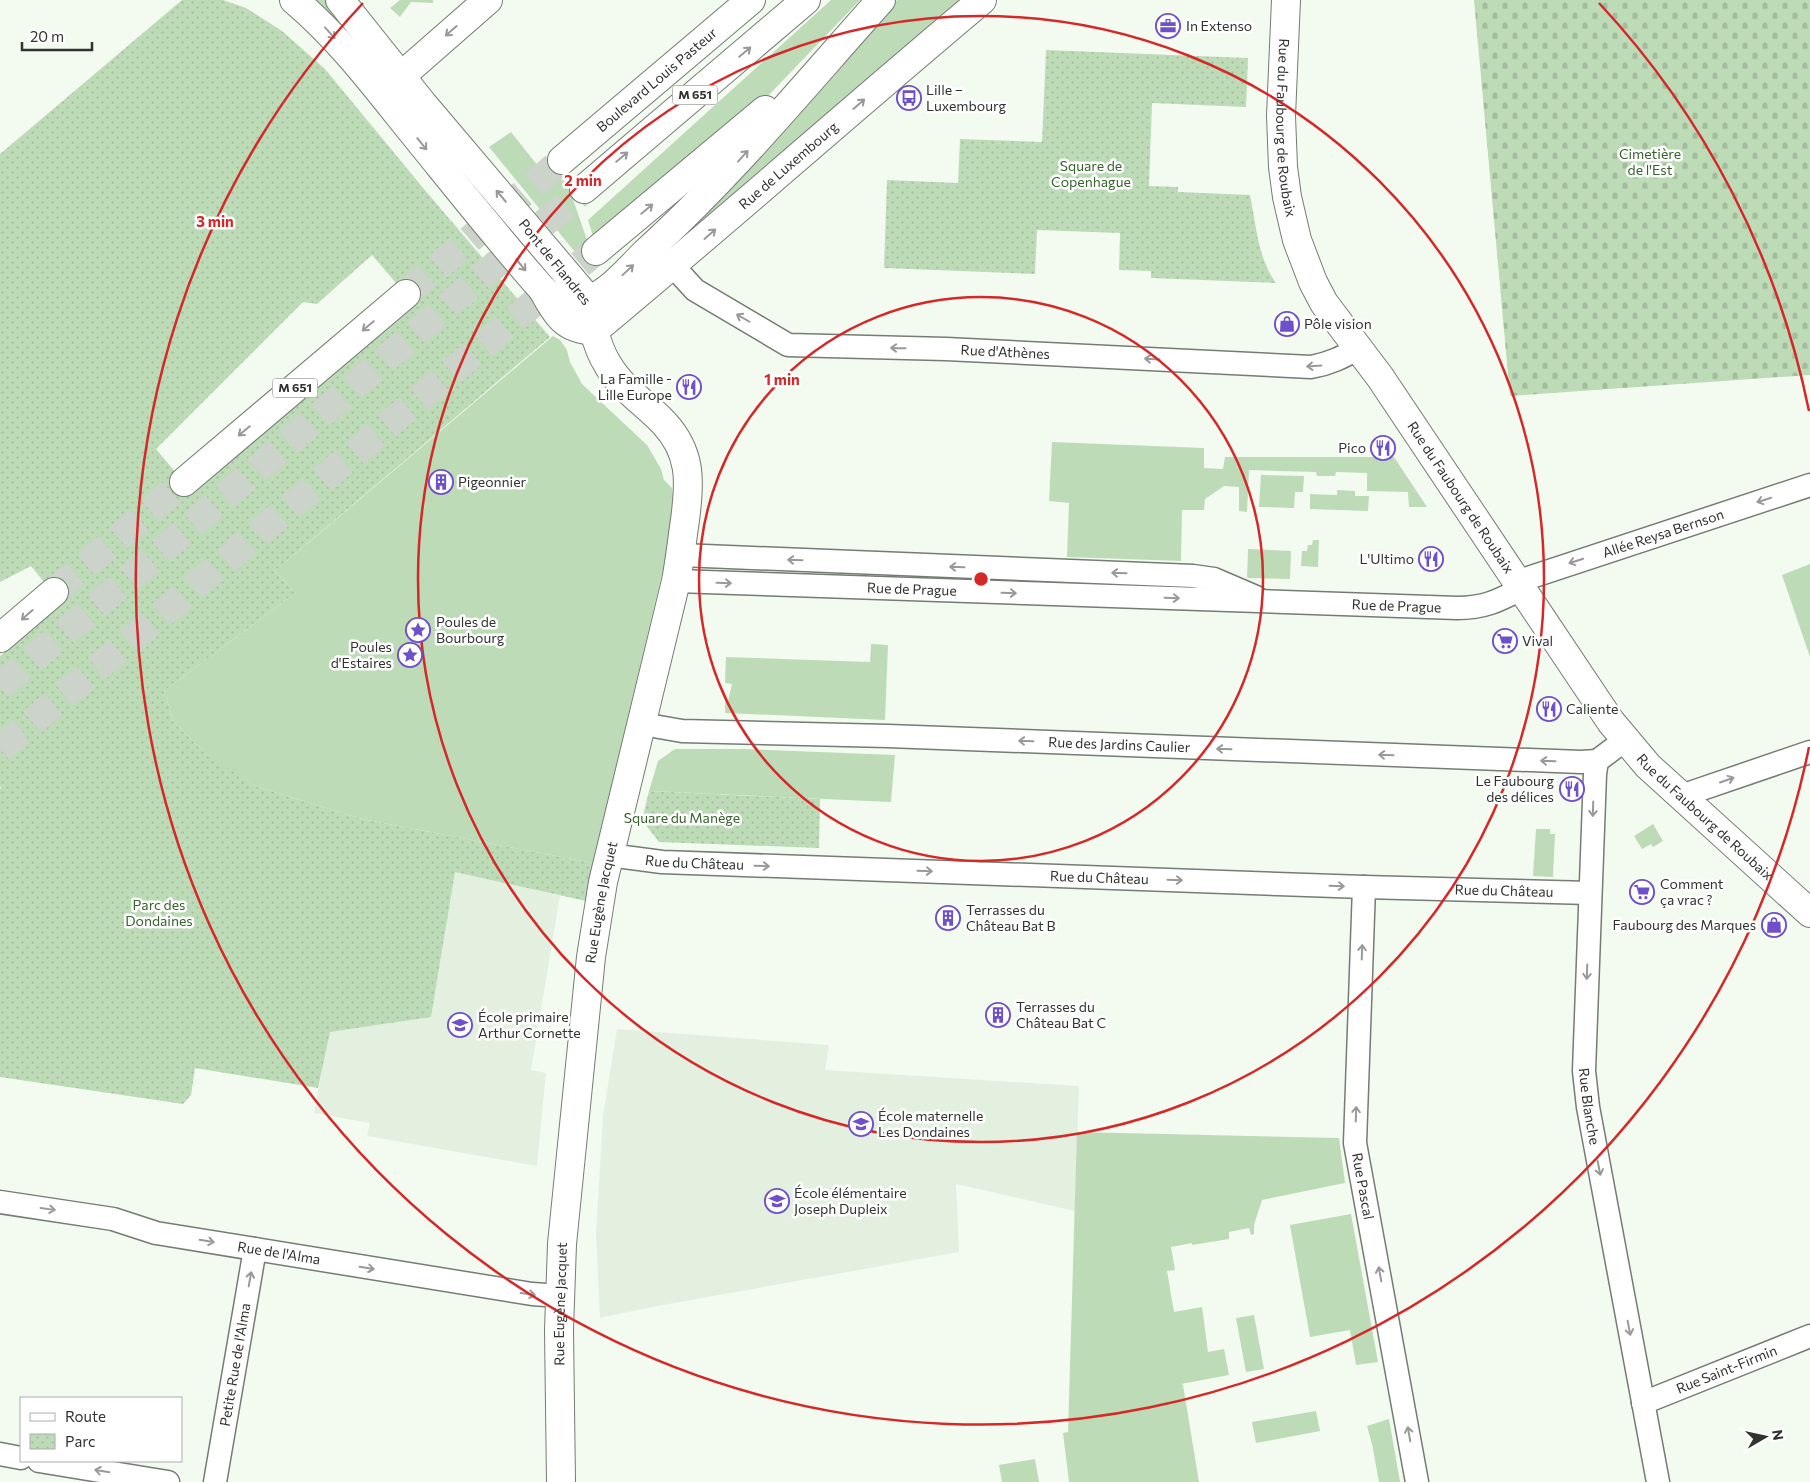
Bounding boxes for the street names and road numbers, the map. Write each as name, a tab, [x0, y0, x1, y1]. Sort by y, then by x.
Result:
street label: Boulevard Louis Pasteur	[593, 24, 720, 135]
street label: Rue du Faubourg de Roubaix	[1273, 38, 1300, 219]
road number: M 651	[672, 86, 718, 104]
street label: Rue de Luxembourg	[735, 117, 842, 212]
street label: Pont de Flandres	[516, 215, 595, 308]
street label: Rue d'Athènes	[960, 341, 1050, 362]
road number: M 651	[272, 378, 318, 398]
street label: Rue du Faubourg de Roubaix	[1404, 418, 1518, 577]
street label: Allée Reysa Bernson	[1600, 505, 1726, 561]
street label: Rue de Prague	[867, 579, 957, 599]
street label: Rue de Prague	[1351, 595, 1442, 615]
street label: Rue des Jardins Caulier	[1048, 733, 1191, 755]
street label: Rue du Faubourg de Roubaix	[1633, 750, 1777, 884]
street label: Rue Eugène Jacquet	[581, 839, 621, 964]
street label: Rue du Château	[644, 851, 744, 873]
street label: Rue du Château	[1050, 867, 1149, 887]
street label: Rue du Château	[1454, 880, 1554, 900]
street label: Rue Blanche	[1576, 1067, 1604, 1146]
street label: Rue Pascal	[1349, 1151, 1378, 1221]
street label: Rue de l'Alma	[236, 1237, 322, 1268]
street label: Rue Eugène Jacquet	[550, 1242, 570, 1366]
street label: Petite Rue de l'Alma	[216, 1302, 254, 1428]
street label: Rue Saint-Firmin	[1673, 1341, 1779, 1397]

